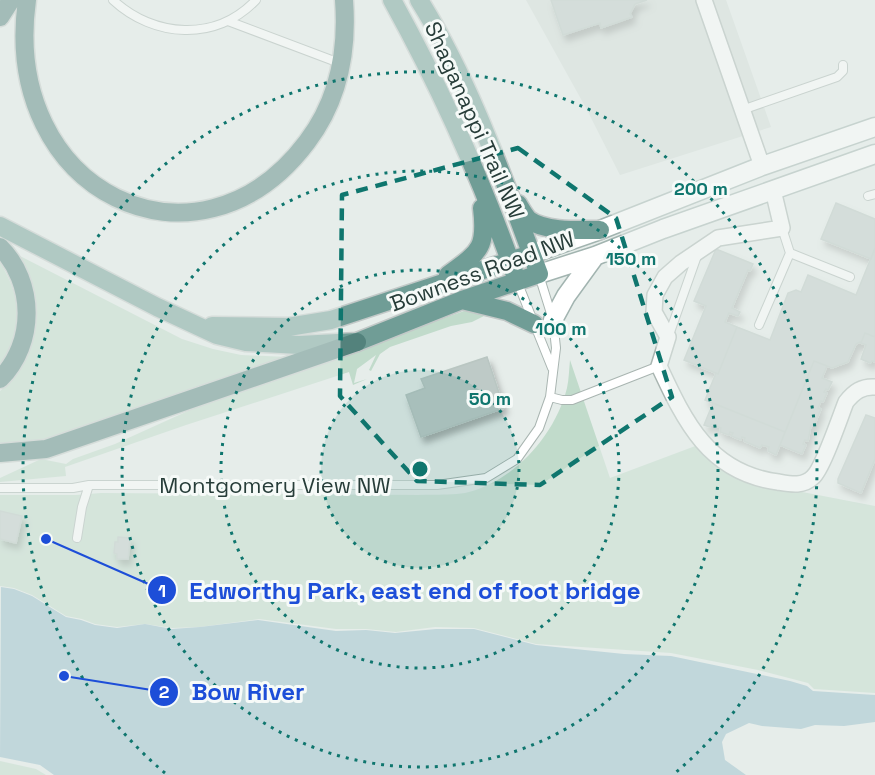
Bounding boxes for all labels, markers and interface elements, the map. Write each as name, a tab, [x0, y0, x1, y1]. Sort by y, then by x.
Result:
street label: Shaganappi Trail NW	[419, 17, 531, 223]
text: 200 m	[674, 177, 728, 200]
street label: Bowness Road NW	[386, 225, 578, 317]
text: 150 m	[606, 247, 656, 270]
text: 100 m	[535, 317, 587, 340]
text: 50 m	[469, 387, 511, 410]
centre of rings	[410, 459, 430, 479]
street label: Montgomery View NW	[159, 471, 391, 499]
callout: Edworthy Park, east end of foot bridge	[147, 569, 653, 611]
text: Edworthy Park, east end of foot bridge	[189, 575, 641, 606]
text: 1	[158, 579, 166, 602]
callout: Bow River	[149, 671, 317, 713]
text: Bow River	[191, 676, 305, 707]
text: 2	[159, 680, 170, 703]

